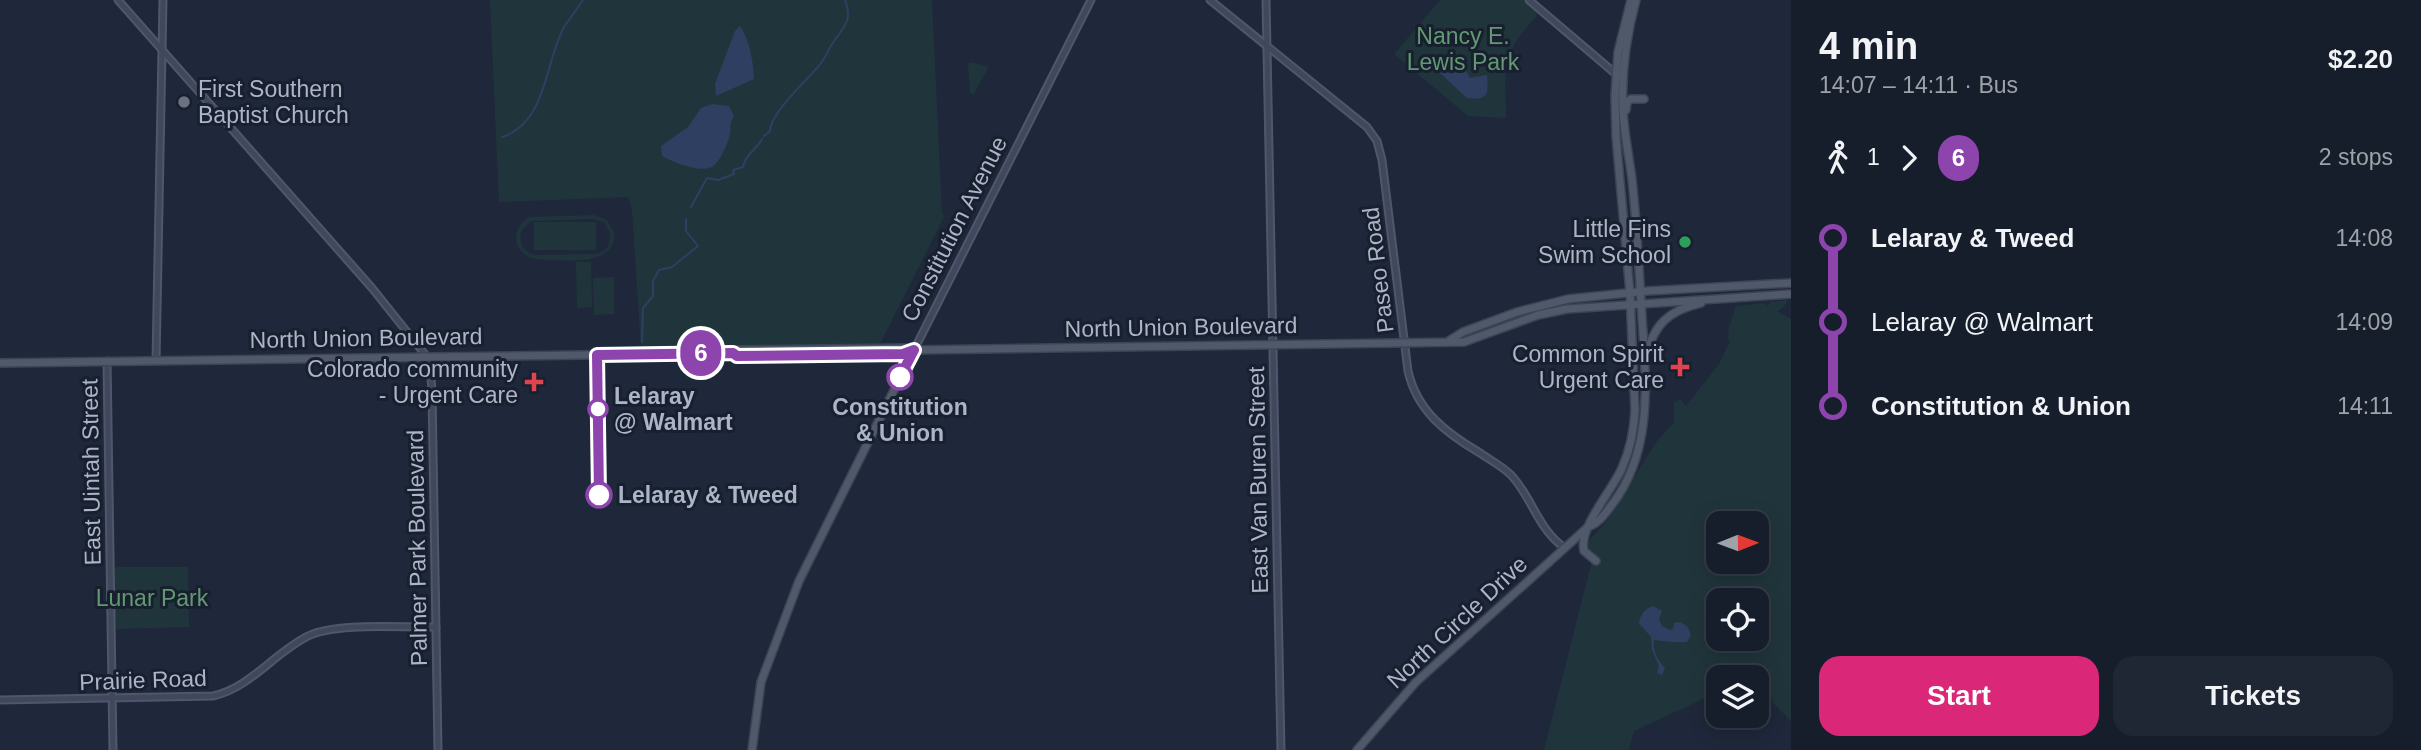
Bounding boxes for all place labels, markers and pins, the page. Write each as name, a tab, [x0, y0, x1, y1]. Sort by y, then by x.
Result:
place label: First Southern Baptist Church	[198, 76, 349, 128]
marker: First Southern Baptist Church	[176, 94, 192, 110]
place label: Little Fins Swim School	[1538, 216, 1671, 268]
marker: Little Fins Swim School	[1677, 234, 1693, 250]
place label: Common Spirit Urgent Care	[1512, 341, 1665, 393]
place label: Colorado community - Urgent Care	[307, 356, 518, 408]
marker: Common Spirit Urgent Care	[1670, 357, 1690, 377]
marker: Constitution & Union	[887, 364, 913, 390]
marker: Colorado community - Urgent Care	[524, 372, 544, 392]
place label: Lelaray @ Walmart	[614, 383, 733, 435]
place label: Constitution & Union	[832, 394, 968, 446]
marker: Lelaray @ Walmart	[588, 399, 608, 419]
marker: Lelaray & Tweed	[586, 482, 612, 508]
place label: Lelaray & Tweed	[618, 482, 798, 508]

